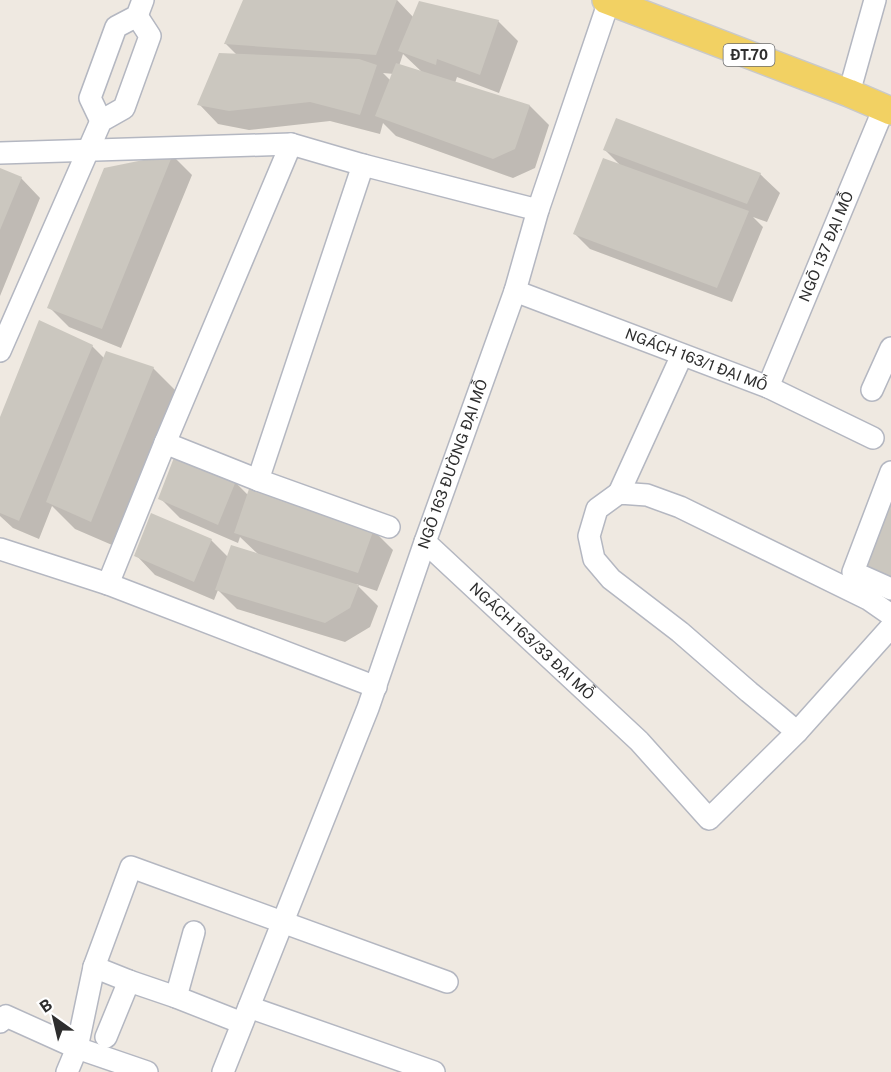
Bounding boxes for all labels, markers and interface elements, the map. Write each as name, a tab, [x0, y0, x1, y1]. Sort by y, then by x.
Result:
road number: ĐT.70	[724, 44, 774, 66]
street label: NGÕ 137 ĐẠI MỖ	[795, 188, 856, 304]
street label: NGÁCH 163/1 ĐẠI MỖ	[623, 325, 771, 394]
street label: NGÕ 163 ĐƯỜNG ĐẠI MỖ	[414, 376, 491, 551]
street label: NGÁCH 163/33 ĐẠI MỖ	[467, 579, 599, 703]
north arrow	[24, 988, 84, 1048]
text: B	[36, 995, 56, 1017]

